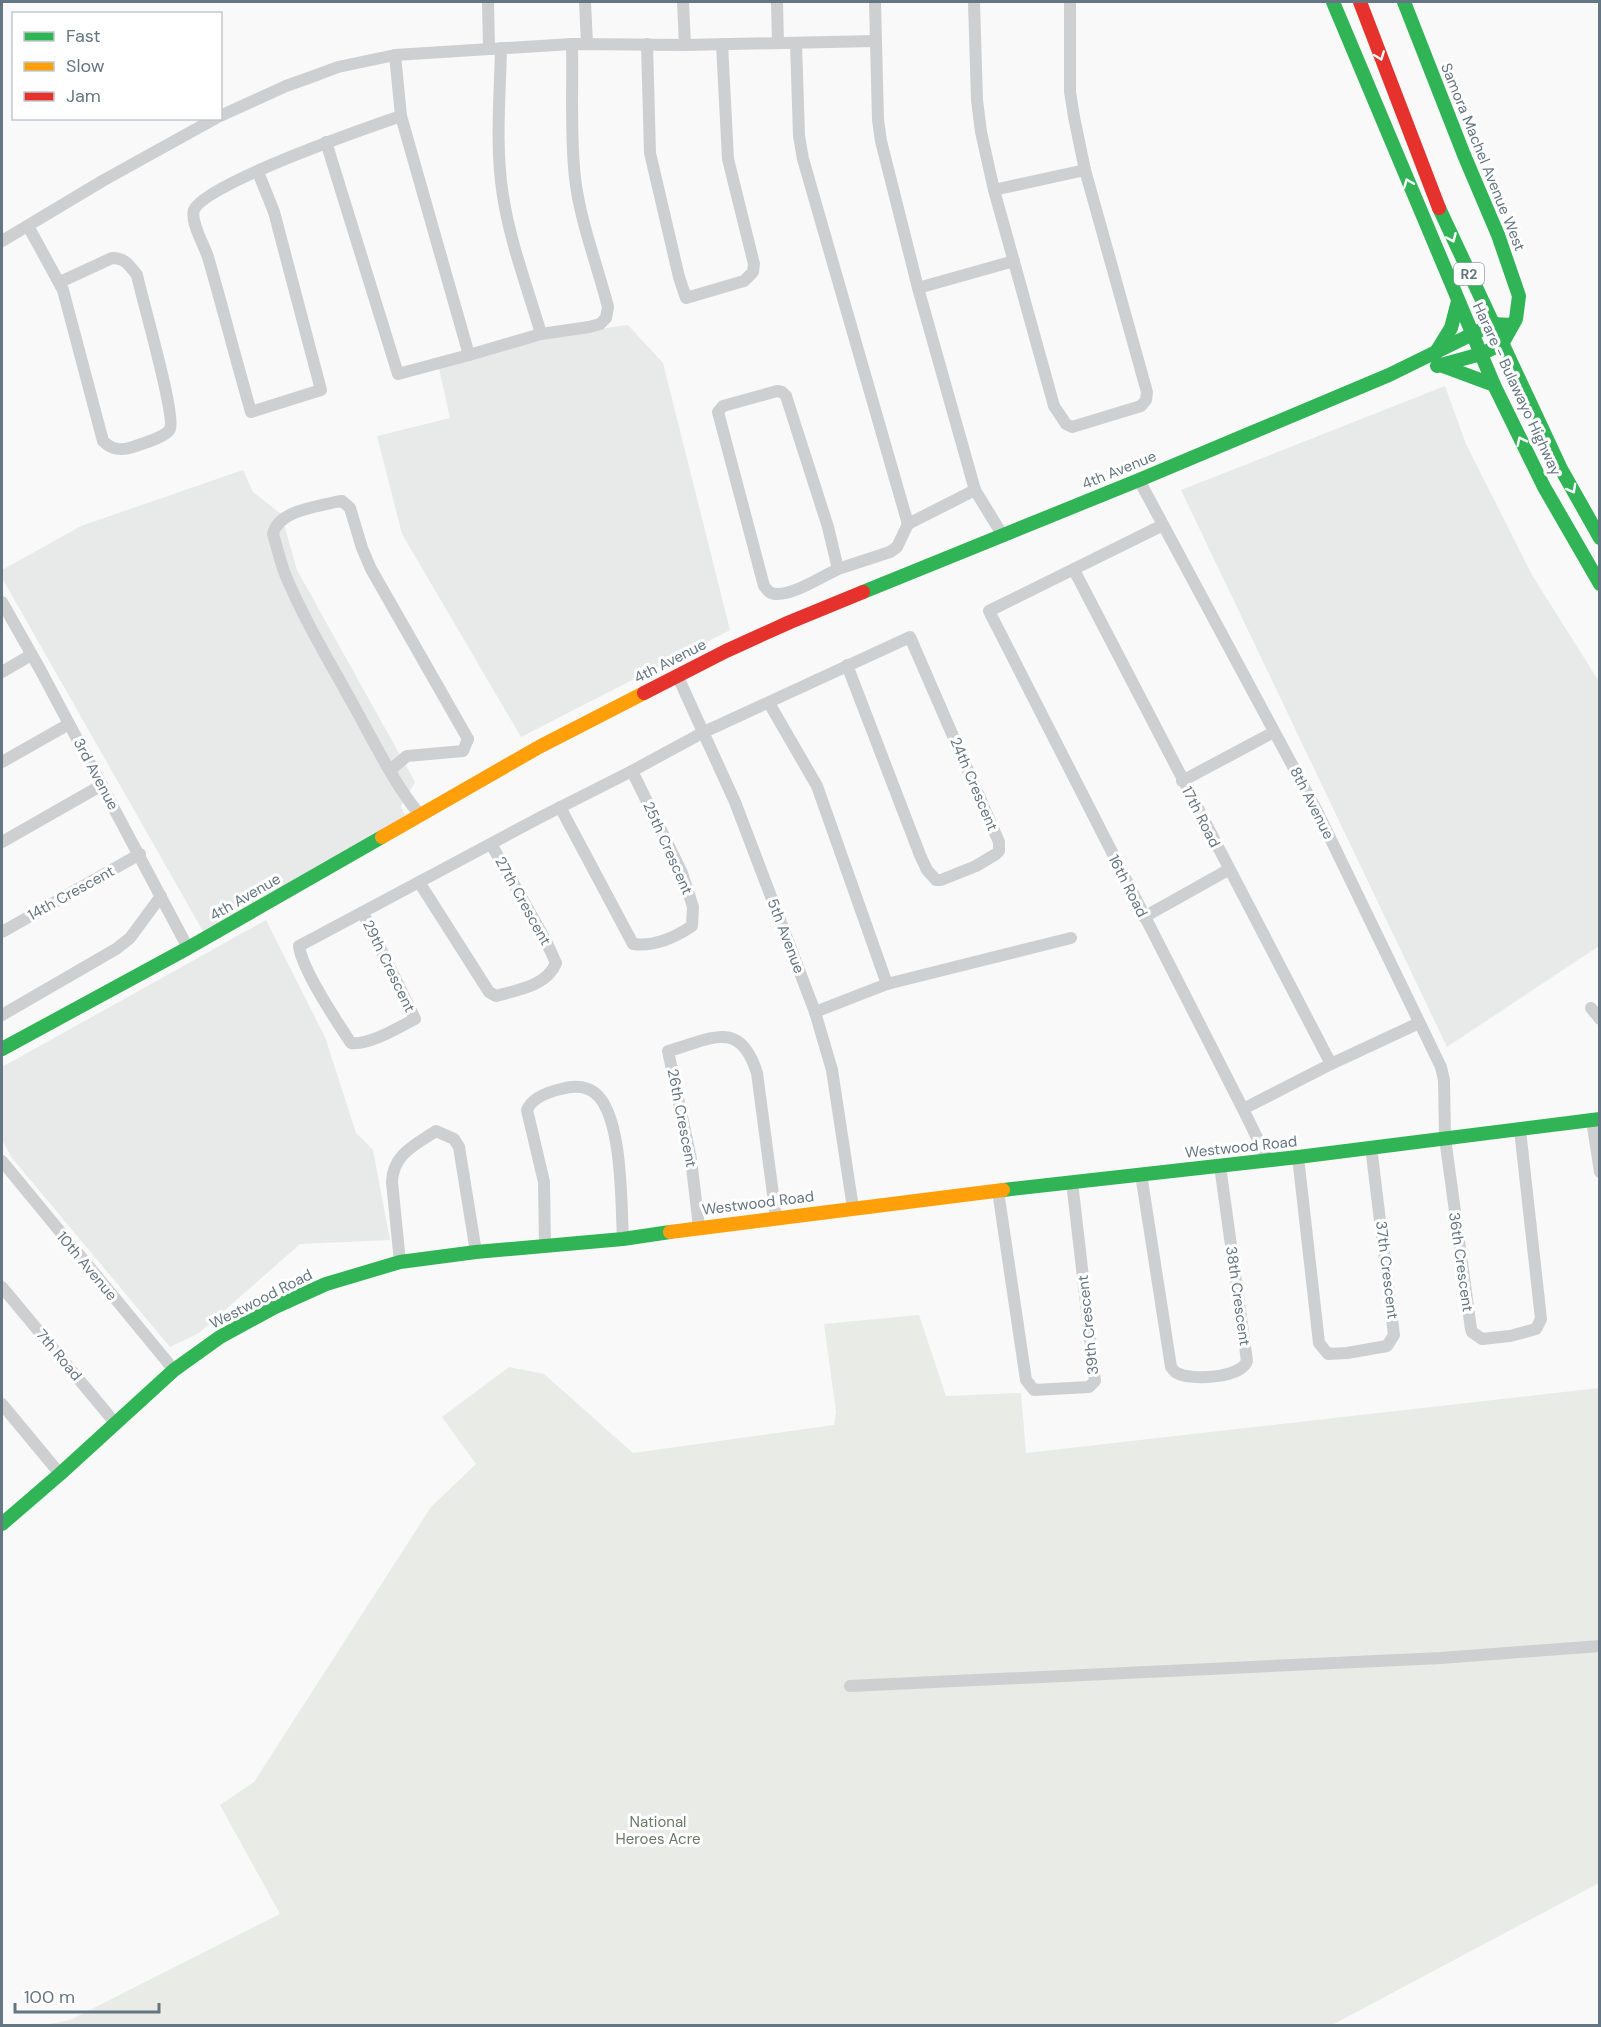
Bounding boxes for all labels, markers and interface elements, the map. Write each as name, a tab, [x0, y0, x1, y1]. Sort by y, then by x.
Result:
legend	[12, 12, 222, 120]
text: Fast	[66, 24, 101, 48]
one-way arrow	[1373, 51, 1386, 61]
text: Slow	[66, 54, 105, 78]
street label: Samora Machel Avenue West	[1436, 60, 1530, 254]
text: Jam	[66, 84, 101, 108]
one-way arrow	[1403, 178, 1415, 189]
one-way arrow	[1445, 231, 1457, 242]
road number: R2	[1454, 263, 1484, 285]
street label: Harare - Bulawayo Highway	[1468, 299, 1566, 479]
one-way arrow	[1517, 436, 1528, 447]
street label: 4th Avenue	[1079, 446, 1159, 494]
one-way arrow	[1565, 483, 1576, 494]
street label: 4th Avenue	[630, 634, 710, 688]
street label: 24th Crescent	[945, 734, 1003, 834]
street label: 3rd Avenue	[69, 735, 123, 813]
street label: 8th Avenue	[1285, 763, 1339, 843]
street label: 17th Road	[1177, 783, 1225, 851]
street label: 25th Crescent	[639, 798, 698, 898]
street label: 16th Road	[1104, 851, 1152, 921]
street label: 27th Crescent	[490, 853, 556, 949]
street label: 14th Crescent	[24, 861, 118, 925]
street label: 4th Avenue	[206, 869, 284, 925]
street label: 5th Avenue	[763, 896, 809, 976]
street label: 29th Crescent	[358, 917, 420, 1015]
street label: 26th Crescent	[663, 1067, 701, 1169]
street label: Westwood Road	[1184, 1131, 1298, 1163]
street label: Westwood Road	[701, 1186, 815, 1220]
street label: 36th Crescent	[1444, 1211, 1478, 1313]
street label: 37th Crescent	[1371, 1220, 1403, 1320]
street label: 10th Avenue	[52, 1227, 122, 1305]
street label: 38th Crescent	[1221, 1245, 1255, 1347]
street label: Westwood Road	[206, 1265, 316, 1333]
street label: 39th Crescent	[1073, 1274, 1103, 1376]
street label: 7th Road	[32, 1325, 86, 1385]
park label: National Heroes Acre	[616, 1812, 700, 1849]
scale bar	[15, 1976, 159, 2014]
text: 100 m	[24, 1985, 75, 2009]

